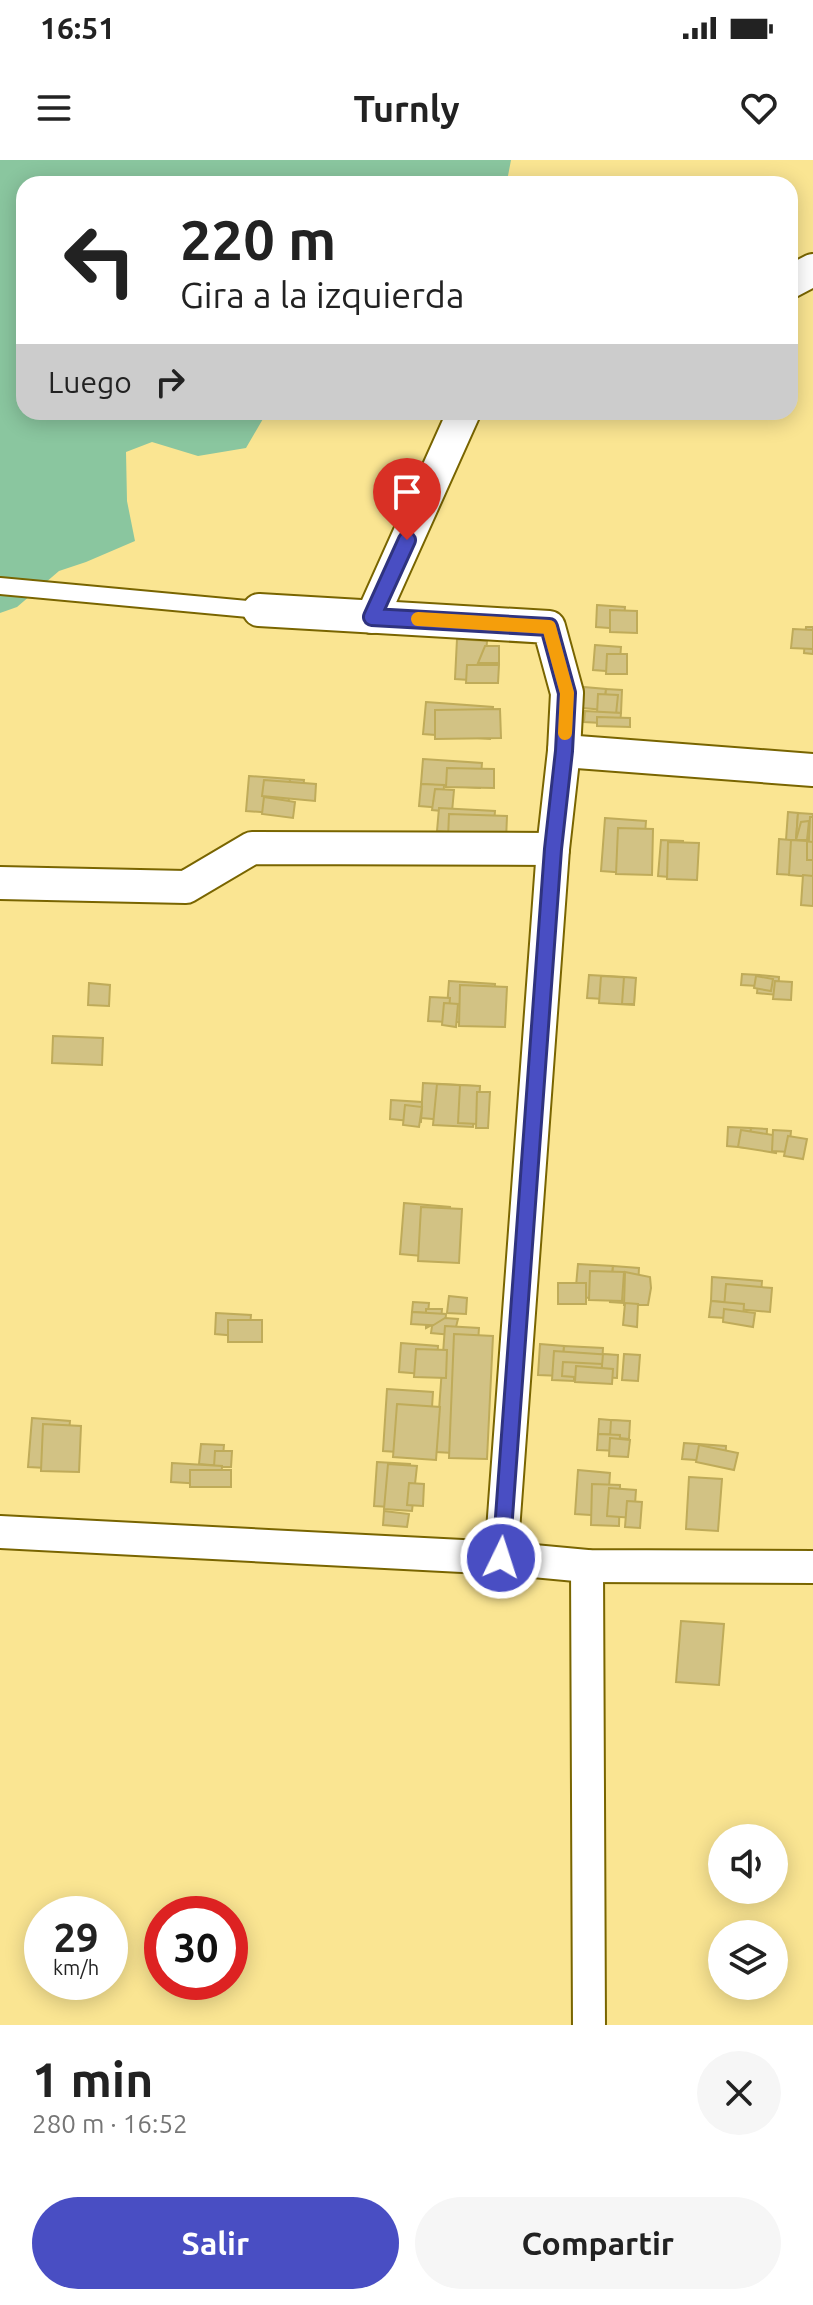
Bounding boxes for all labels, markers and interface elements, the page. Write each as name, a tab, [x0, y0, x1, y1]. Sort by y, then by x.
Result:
text: 16:51	[40, 11, 115, 45]
icon: menu	[32, 86, 76, 130]
icon: heart	[737, 86, 781, 130]
text: Turnly	[353, 88, 460, 129]
icon: left	[48, 208, 152, 312]
text: 220 m	[180, 208, 336, 271]
text: Gira a la izquierda	[180, 274, 464, 315]
icon: right	[148, 360, 192, 404]
text: Luego	[48, 365, 132, 399]
pin	[373, 458, 441, 540]
icon: arrive	[385, 470, 429, 514]
position arrow	[459, 1516, 543, 1600]
map controls	[708, 1824, 788, 2000]
button: sound	[708, 1824, 788, 1904]
speed limit sign: 30	[144, 1896, 248, 2000]
text: 29	[53, 1915, 99, 1960]
button: layers	[708, 1920, 788, 2000]
text: km/h	[53, 1956, 99, 1979]
button: close	[697, 2051, 781, 2135]
text: 1 min	[32, 2052, 153, 2106]
text: 280 m · 16:52	[32, 2109, 188, 2138]
button: Salir	[32, 2197, 399, 2289]
button: Compartir	[415, 2197, 781, 2289]

